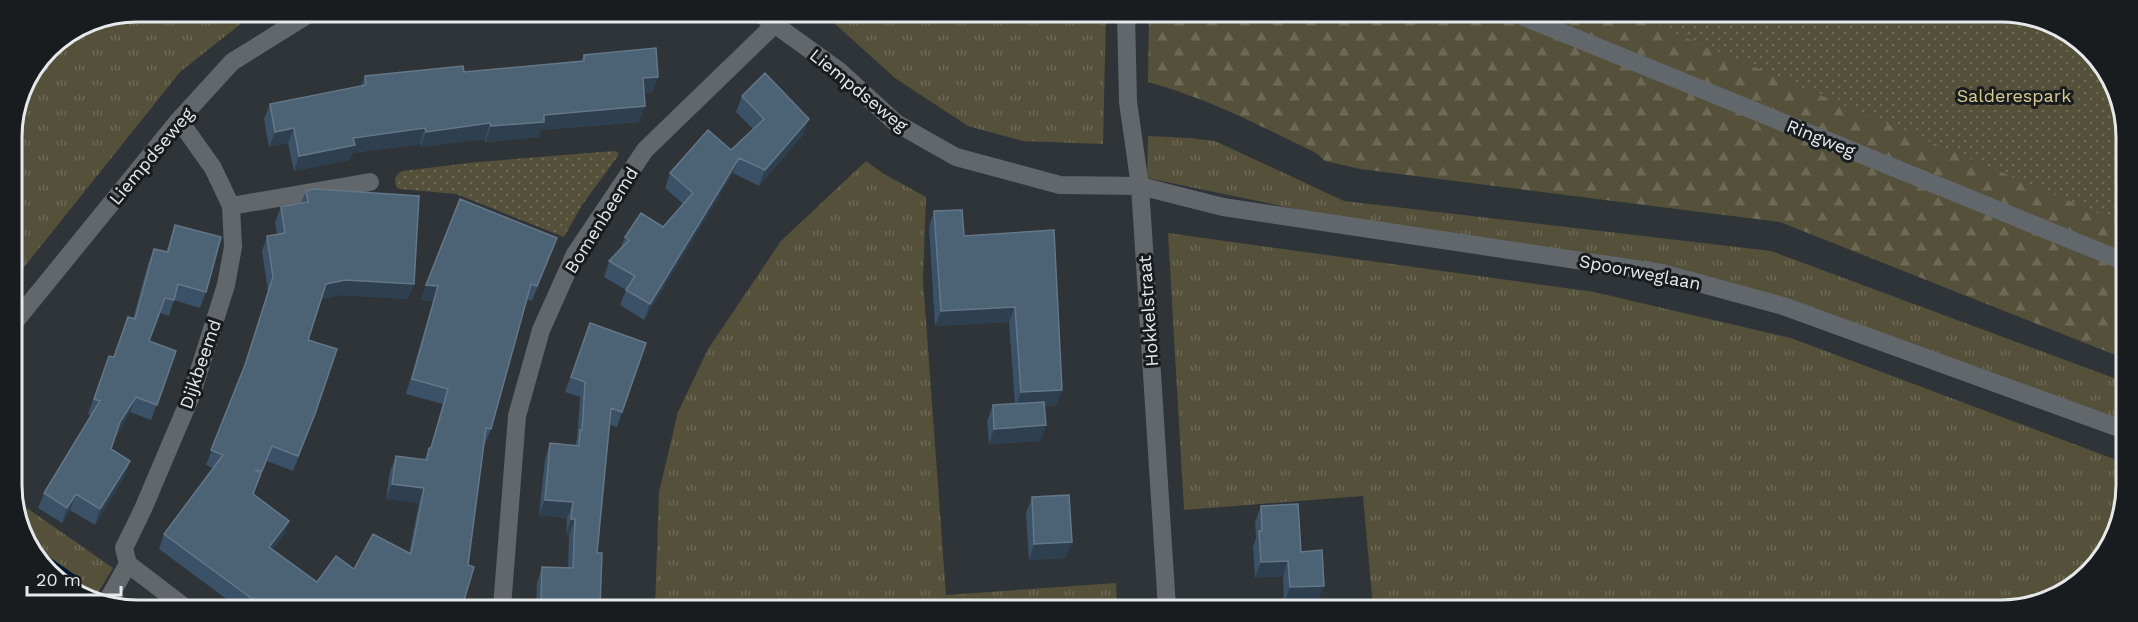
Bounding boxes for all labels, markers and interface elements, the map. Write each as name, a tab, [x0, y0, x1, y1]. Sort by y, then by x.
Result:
street label: Liempdseweg	[806, 44, 913, 136]
park label: Salderespark	[1957, 85, 2071, 106]
street label: Liempdseweg	[104, 103, 198, 209]
street label: Ringweg	[1784, 115, 1859, 161]
street label: Bomenbeemd	[560, 163, 642, 277]
street label: Spoorweglaan	[1577, 250, 1703, 294]
street label: Hokkelstraat	[1134, 254, 1162, 367]
street label: Dijkbeemd	[175, 317, 225, 411]
scale bar	[27, 559, 122, 597]
text: 20 m	[36, 569, 81, 590]

